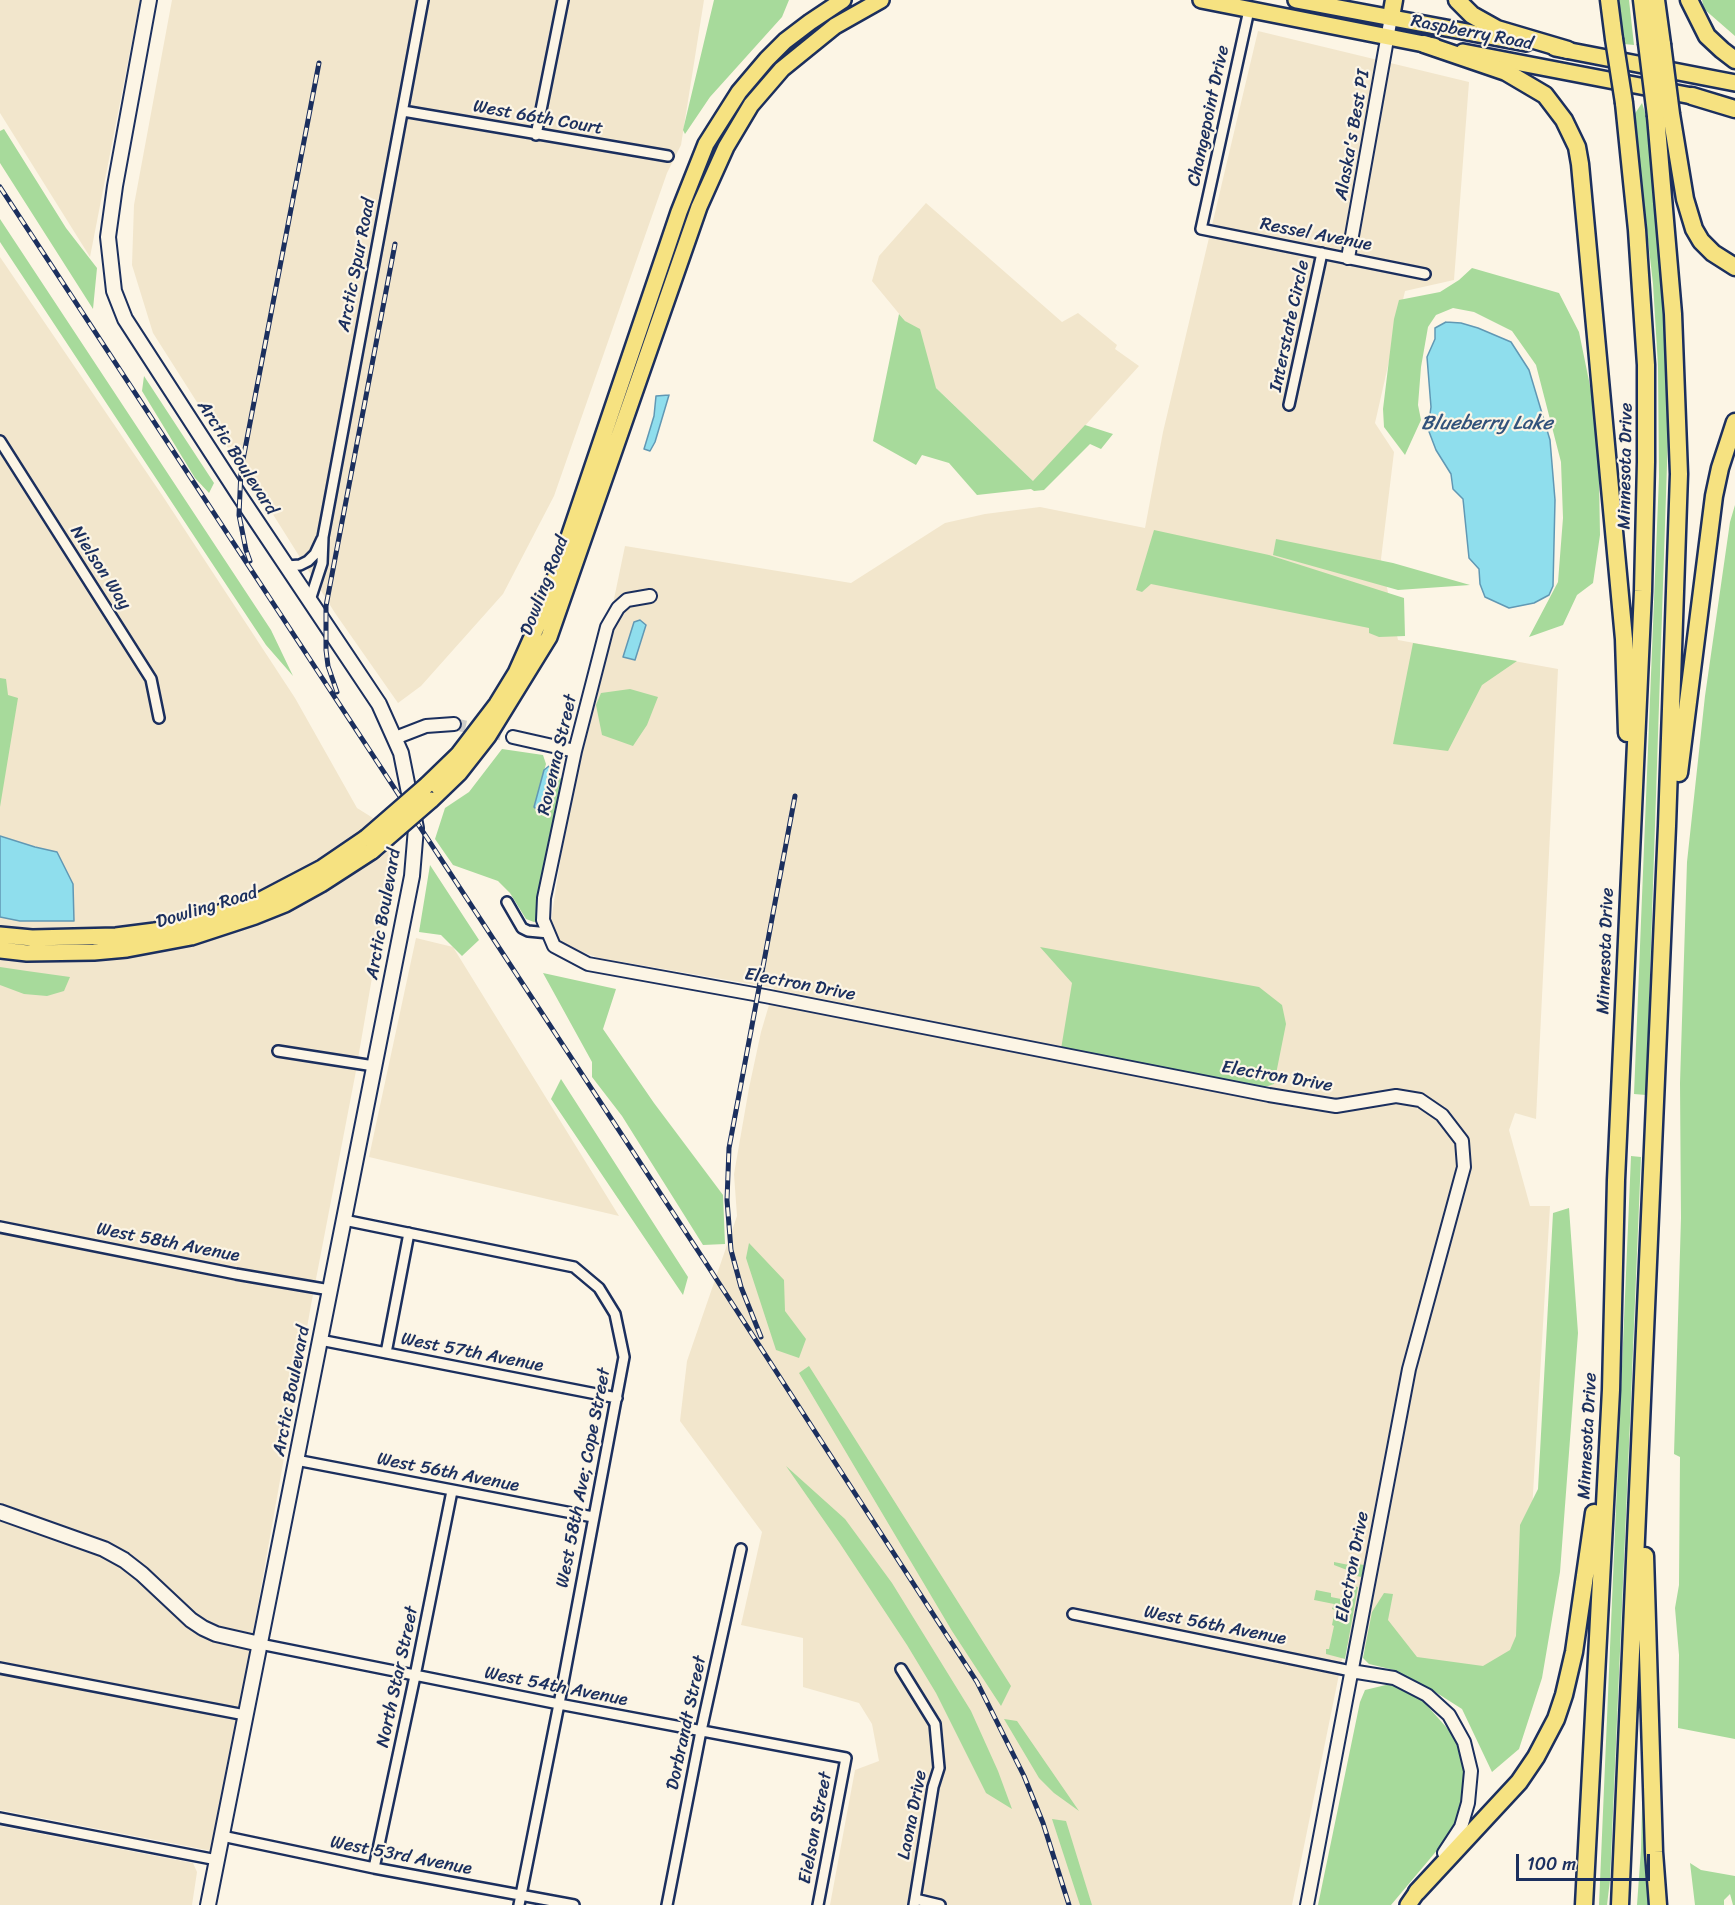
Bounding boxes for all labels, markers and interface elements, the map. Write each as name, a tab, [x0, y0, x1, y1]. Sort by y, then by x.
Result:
street label: Raspberry Road	[1409, 11, 1535, 55]
street label: Changepoint Drive	[1184, 44, 1234, 188]
street label: Alaska's Best PI	[1331, 68, 1375, 202]
street label: West 66th Court	[471, 96, 605, 140]
street label: Arctic Spur Road	[334, 197, 380, 333]
street label: Ressel Avenue	[1258, 214, 1374, 256]
street label: Interstate Circle	[1265, 258, 1315, 394]
street label: Arctic Boulevard	[192, 397, 282, 519]
street label: Minnesota Drive	[1614, 402, 1638, 530]
water label: Blueberry Lake	[1421, 412, 1553, 436]
street label: Nielson Way	[65, 522, 135, 614]
street label: Dowling Road	[516, 533, 574, 639]
street label: Rovenna Street	[534, 693, 582, 817]
street label: Arctic Boulevard	[362, 847, 406, 981]
street label: Dowling Road	[154, 882, 260, 934]
street label: Minnesota Drive	[1593, 887, 1619, 1015]
street label: Electron Drive	[743, 964, 857, 1006]
street label: Electron Drive	[1220, 1057, 1334, 1097]
street label: West 58th Avenue	[95, 1219, 241, 1267]
street label: Arctic Boulevard	[269, 1324, 315, 1458]
street label: West 57th Avenue	[399, 1329, 545, 1377]
street label: West 58th Ave; Cope Street	[552, 1366, 616, 1590]
street label: Minnesota Drive	[1574, 1372, 1602, 1500]
street label: West 56th Avenue	[375, 1449, 521, 1497]
street label: Electron Drive	[1332, 1510, 1374, 1624]
street label: West 56th Avenue	[1142, 1602, 1288, 1650]
street label: North Star Street	[373, 1605, 423, 1749]
street label: Dorbrandt Street	[662, 1654, 712, 1792]
street label: West 54th Avenue	[482, 1663, 630, 1711]
street label: Laona Drive	[894, 1768, 932, 1862]
street label: Eielson Street	[795, 1770, 837, 1886]
street label: West 53rd Avenue	[328, 1832, 474, 1880]
scale bar	[1519, 1842, 1652, 1880]
text: 100 m	[1527, 1848, 1576, 1880]

